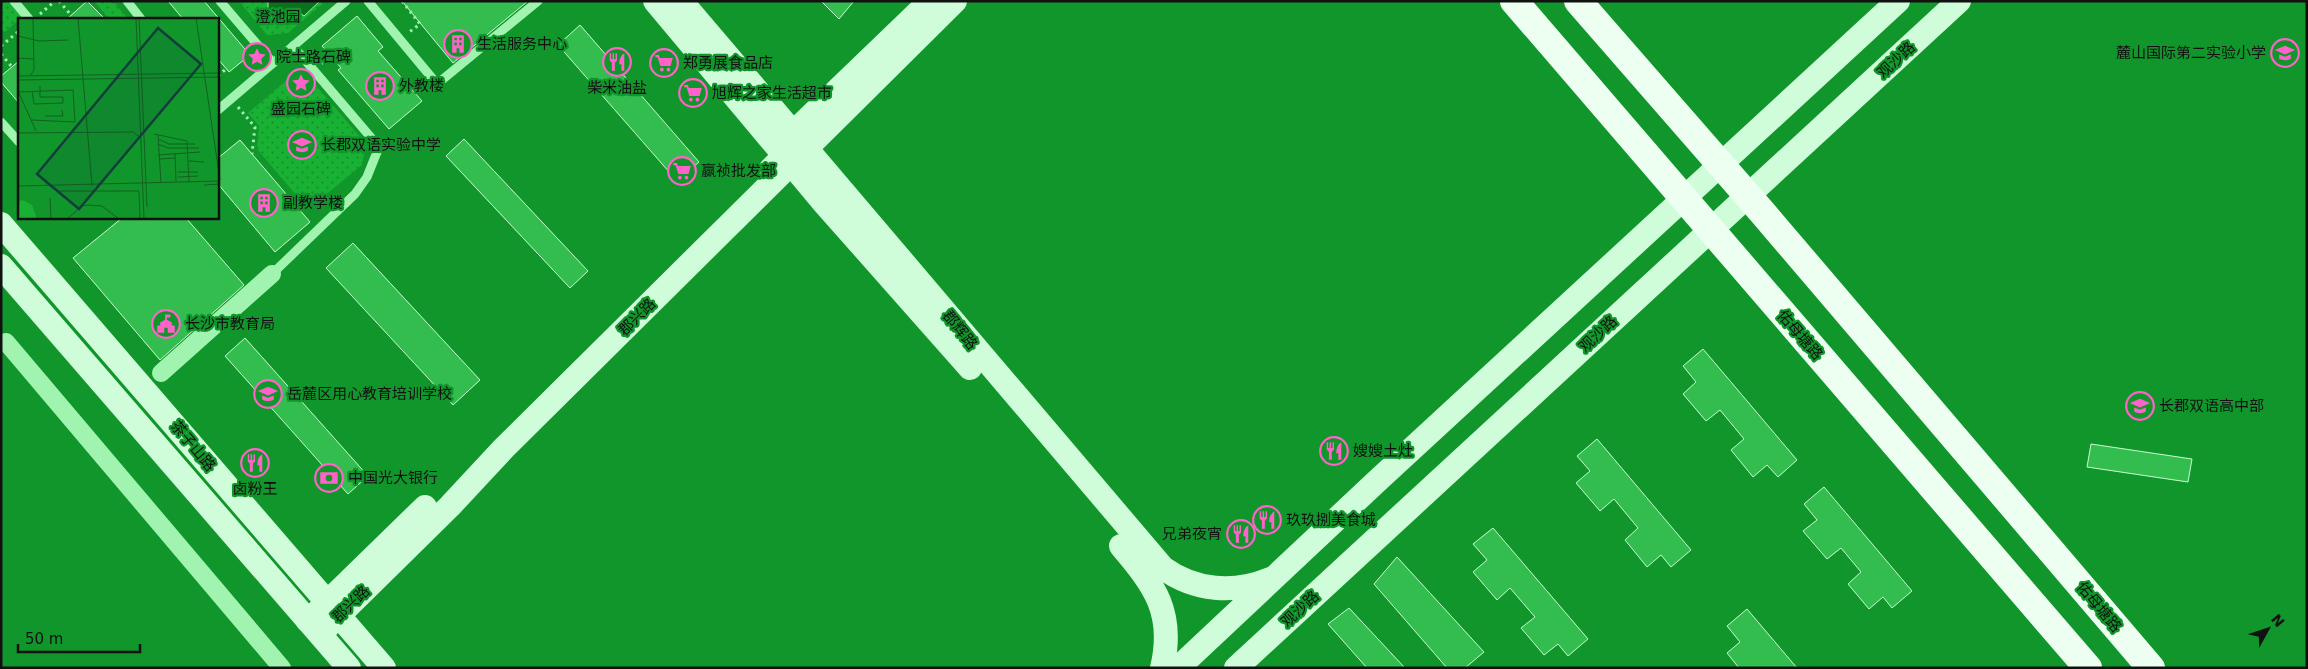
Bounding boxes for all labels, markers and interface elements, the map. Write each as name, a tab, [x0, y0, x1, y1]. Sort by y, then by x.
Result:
park label: 澄池园	[255, 8, 301, 26]
inset map	[18, 18, 219, 219]
building icon: 生活服务中心	[443, 29, 473, 59]
place label: 生活服务中心	[477, 35, 567, 53]
street label: 观沙路	[1873, 38, 1919, 82]
school or university icon: 麓山国际第二实验小学	[2270, 38, 2300, 68]
place icon: 院士路石碑	[242, 42, 272, 72]
place label: 麓山国际第二实验小学	[2116, 44, 2266, 62]
restaurant icon: 柴米油盐	[602, 47, 632, 77]
place label: 院士路石碑	[276, 48, 351, 66]
supermarket icon: 郑勇展食品店	[649, 48, 679, 78]
place label: 郑勇展食品店	[683, 54, 773, 72]
place icon: 盛园石碑	[286, 68, 316, 98]
building icon: 外教楼	[365, 71, 395, 101]
place label: 外教楼	[399, 77, 444, 95]
supermarket icon: 旭辉之家生活超市	[678, 78, 708, 108]
place label: 柴米油盐	[587, 79, 647, 97]
place label: 旭辉之家生活超市	[712, 84, 832, 102]
place label: 盛园石碑	[271, 100, 331, 118]
school or university icon: 长郡双语实验中学	[287, 130, 317, 160]
place label: 长郡双语实验中学	[321, 136, 441, 154]
supermarket icon: 赢祯批发部	[667, 156, 697, 186]
place label: 赢祯批发部	[701, 162, 776, 180]
building icon: 副教学楼	[249, 188, 279, 218]
place label: 副教学楼	[283, 194, 343, 212]
street label: 郡兴路	[615, 295, 659, 339]
street label: 佑母塘路	[1774, 306, 1826, 364]
street label: 郡辉路	[939, 307, 981, 353]
public building icon: 长沙市教育局	[151, 309, 181, 339]
street label: 观沙路	[1575, 312, 1621, 356]
place label: 长沙市教育局	[185, 315, 275, 333]
school or university icon: 岳麓区用心教育培训学校	[253, 379, 283, 409]
place label: 岳麓区用心教育培训学校	[287, 385, 452, 403]
school or university icon: 长郡双语高中部	[2125, 391, 2155, 421]
place label: 长郡双语高中部	[2159, 397, 2264, 415]
street label: 茶子山路	[167, 417, 219, 475]
restaurant icon: 嫂嫂土灶	[1319, 436, 1349, 466]
place label: 嫂嫂土灶	[1353, 442, 1413, 460]
restaurant icon: 卤粉王	[240, 448, 270, 478]
bank icon: 中国光大银行	[314, 463, 344, 493]
place label: 中国光大银行	[348, 469, 438, 487]
place label: 卤粉王	[232, 480, 278, 498]
restaurant icon: 玖玖捌美食城	[1252, 505, 1282, 535]
place label: 玖玖捌美食城	[1286, 511, 1376, 529]
restaurant icon: 兄弟夜宵	[1226, 519, 1256, 549]
place label: 兄弟夜宵	[1162, 525, 1222, 543]
street label: 佑母塘路	[2073, 578, 2125, 636]
street label: 郡兴路	[329, 582, 373, 626]
street label: 观沙路	[1277, 587, 1323, 631]
north arrow	[2243, 604, 2293, 654]
text: N	[2268, 611, 2288, 630]
scale bar	[18, 622, 140, 654]
text: 50 m	[25, 630, 63, 648]

